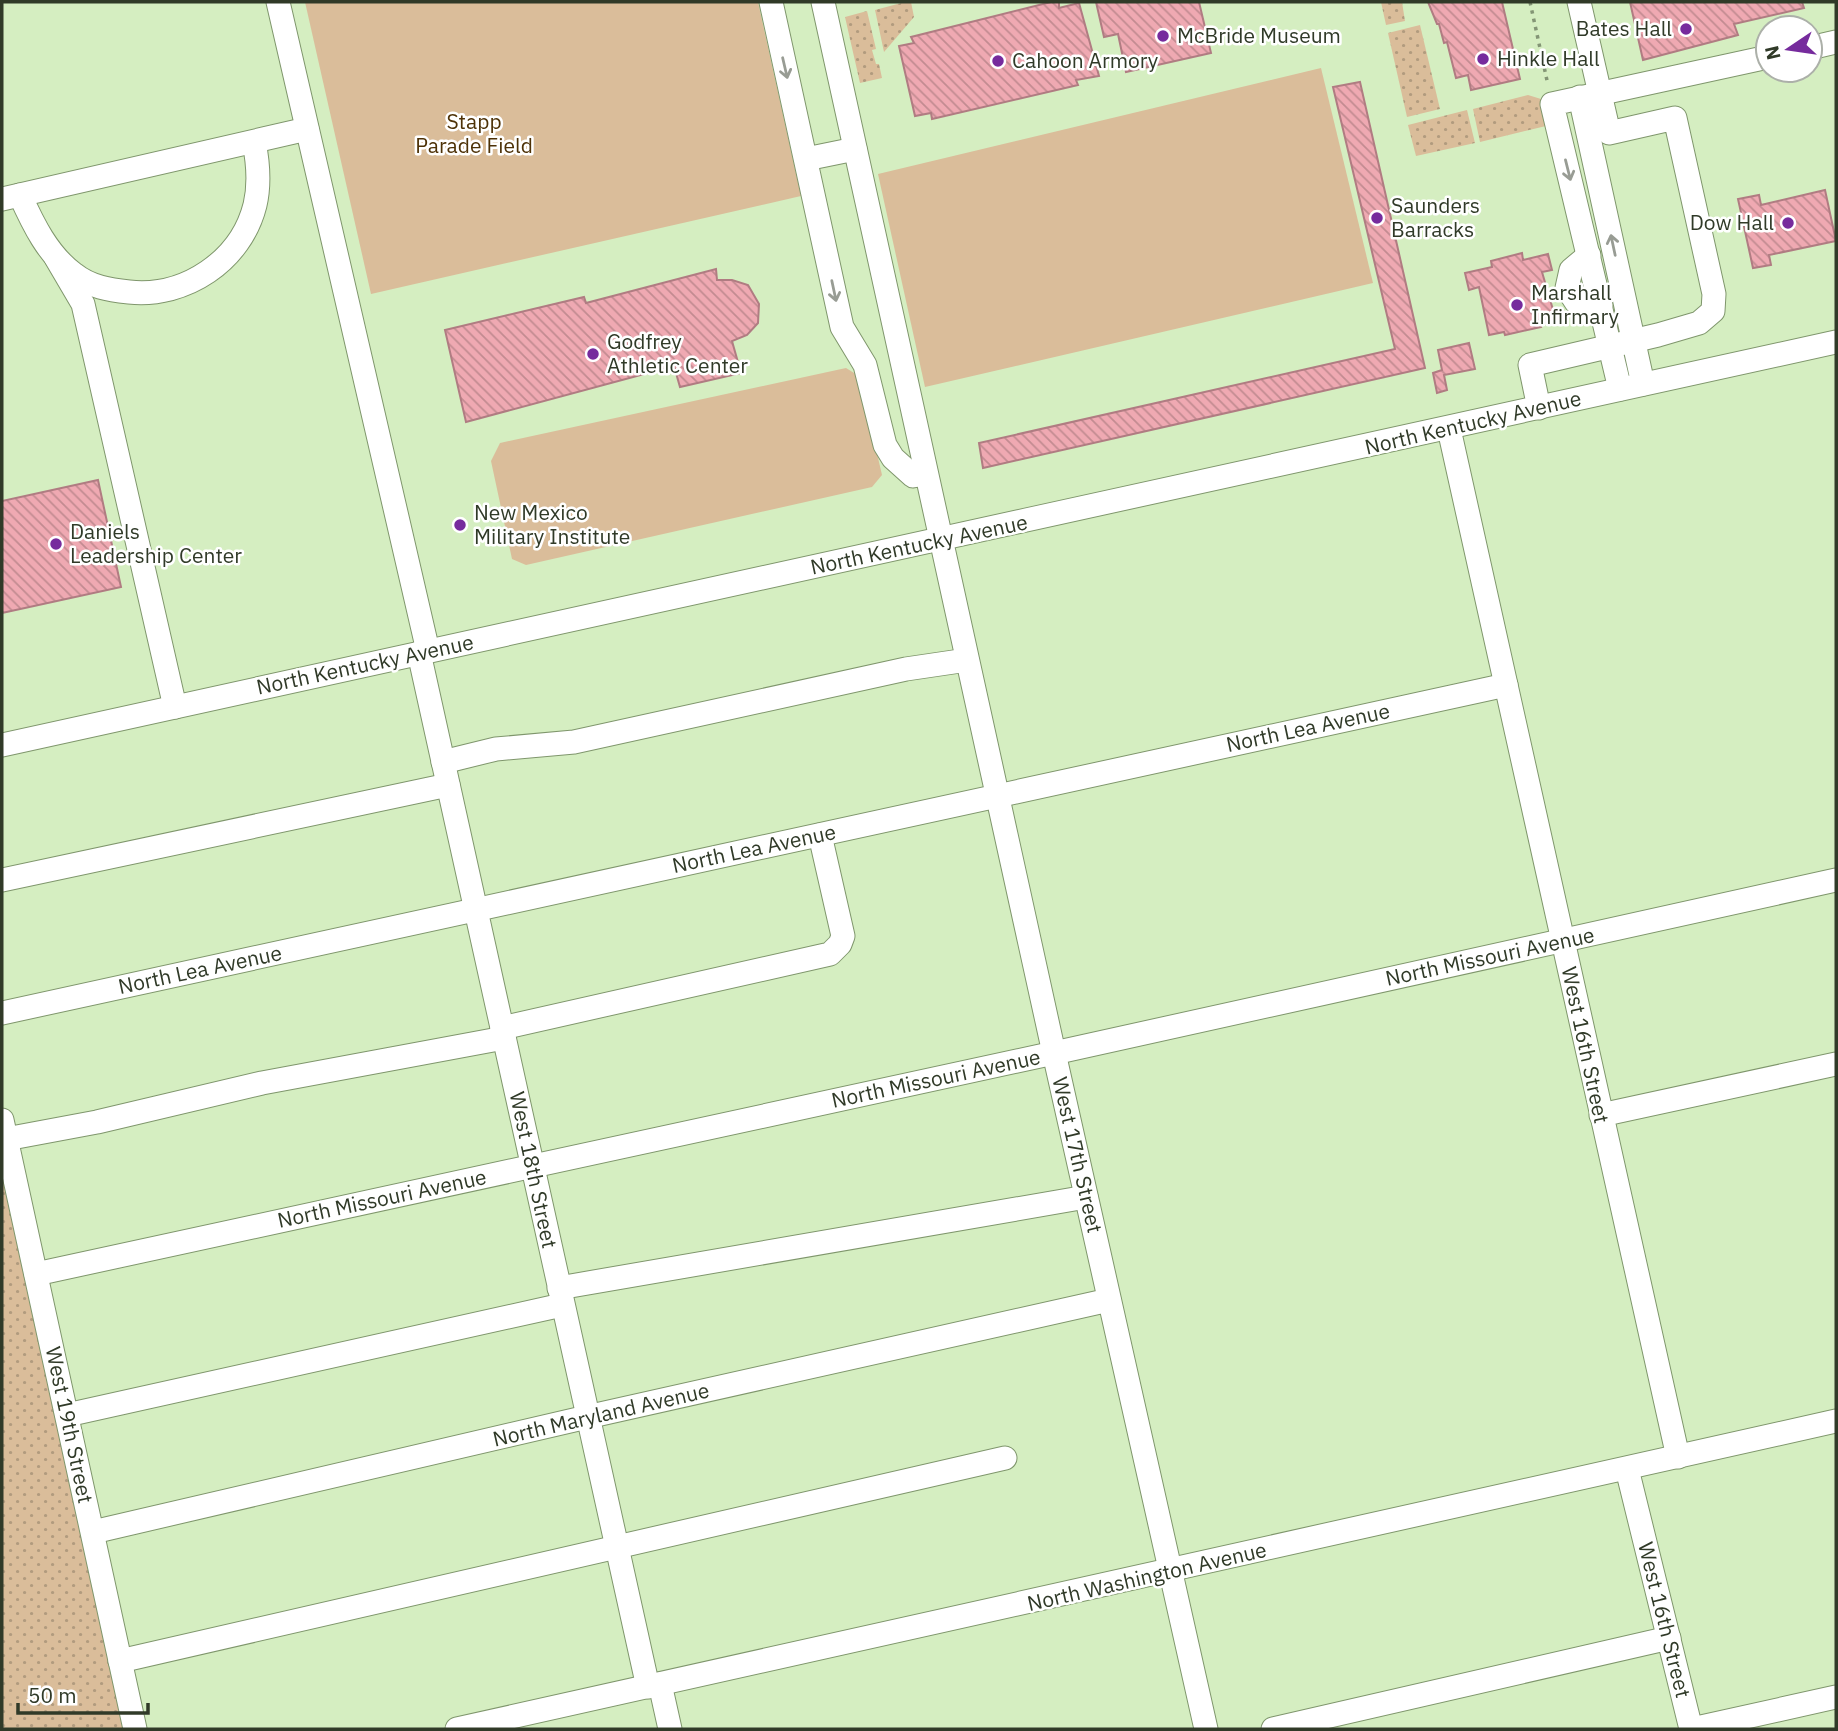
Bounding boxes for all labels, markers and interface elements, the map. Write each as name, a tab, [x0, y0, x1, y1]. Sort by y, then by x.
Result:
place label: Bates Hall	[1576, 14, 1672, 42]
north arrow	[1754, 14, 1824, 84]
place label: McBride Museum	[1177, 21, 1341, 49]
marker: Bates Hall	[1678, 21, 1694, 37]
marker: McBride Museum	[1155, 28, 1171, 44]
text: N	[1759, 43, 1786, 62]
place label: Hinkle Hall	[1497, 44, 1600, 72]
place label: Cahoon Armory	[1012, 46, 1159, 74]
marker: Hinkle Hall	[1475, 51, 1491, 67]
marker: Cahoon Armory	[990, 53, 1006, 69]
one-way arrow	[779, 56, 793, 79]
park label: Stapp Parade Field	[415, 107, 533, 159]
one-way arrow	[1562, 158, 1575, 181]
place label: Saunders Barracks	[1391, 191, 1480, 243]
place label: Dow Hall	[1690, 208, 1774, 236]
marker: Saunders Barracks	[1369, 210, 1385, 226]
marker: Dow Hall	[1780, 215, 1796, 231]
one-way arrow	[1605, 234, 1619, 257]
place label: Marshall Infirmary	[1531, 278, 1619, 330]
one-way arrow	[829, 279, 842, 301]
marker: Marshall Infirmary	[1509, 297, 1525, 313]
place label: Godfrey Athletic Center	[607, 327, 748, 379]
marker: Godfrey Athletic Center	[585, 346, 601, 362]
street label: North Kentucky Avenue	[1362, 383, 1584, 461]
place label: New Mexico Military Institute	[474, 498, 630, 550]
street label: North Kentucky Avenue	[808, 507, 1030, 581]
place label: Daniels Leadership Center	[70, 517, 242, 569]
marker: New Mexico Military Institute	[452, 517, 468, 533]
marker: Daniels Leadership Center	[48, 536, 64, 552]
street label: North Kentucky Avenue	[254, 627, 476, 701]
street label: North Lea Avenue	[1223, 696, 1392, 758]
street label: North Lea Avenue	[669, 817, 838, 879]
street label: North Missouri Avenue	[1383, 920, 1597, 992]
street label: North Lea Avenue	[115, 938, 284, 1000]
street label: West 16th Street	[1556, 964, 1616, 1126]
street label: North Missouri Avenue	[829, 1042, 1043, 1114]
street label: West 17th Street	[1046, 1074, 1110, 1236]
street label: West 18th Street	[504, 1089, 564, 1251]
street label: North Missouri Avenue	[275, 1162, 489, 1234]
street label: West 19th Street	[40, 1344, 100, 1506]
street label: North Maryland Avenue	[490, 1375, 712, 1453]
street label: North Washington Avenue	[1024, 1535, 1269, 1617]
street label: West 16th Street	[1632, 1539, 1698, 1700]
scale bar	[18, 1672, 147, 1716]
text: 50 m	[28, 1681, 77, 1709]

